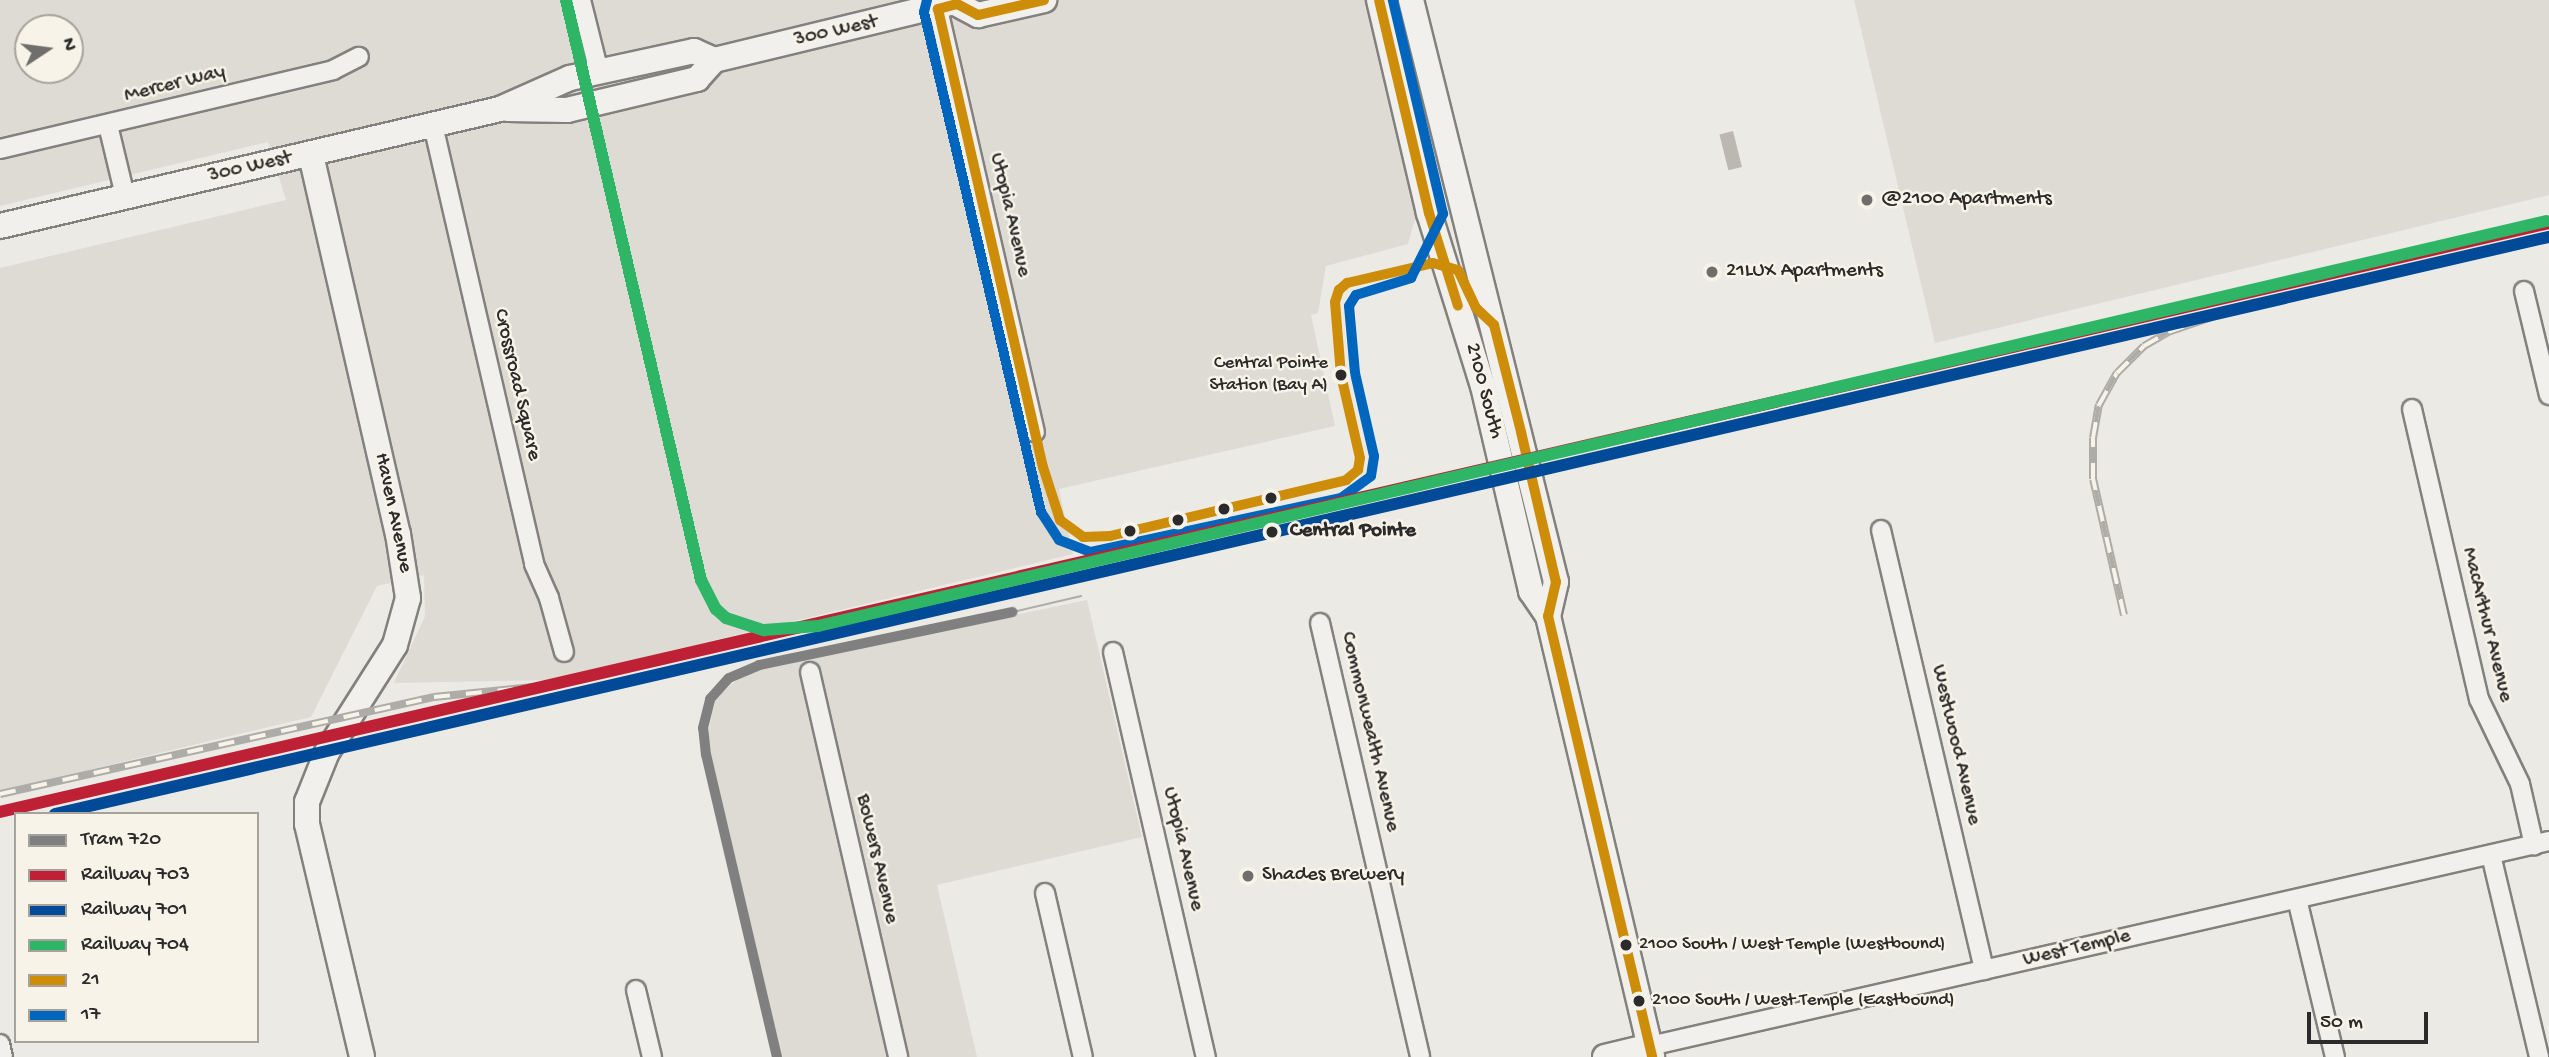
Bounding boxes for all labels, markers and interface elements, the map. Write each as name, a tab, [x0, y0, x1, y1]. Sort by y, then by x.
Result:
street label: 300 West	[792, 10, 880, 54]
north arrow	[14, 14, 84, 84]
text: N	[55, 36, 81, 53]
street label: Mercer Way	[122, 60, 228, 110]
street label: 300 West	[206, 146, 294, 190]
street label: Utopia Avenue	[983, 151, 1035, 279]
place label: @2100 Apartments	[1881, 187, 2052, 213]
marker: @2100 Apartments	[1859, 192, 1875, 208]
place label: 21LUX Apartments	[1726, 259, 1883, 285]
marker: 21LUX Apartments	[1704, 264, 1720, 280]
street label: Crossroad Square	[486, 307, 546, 463]
street label: 2100 South	[1458, 340, 1508, 442]
place label: Central Pointe Station (Bay A)	[1210, 353, 1328, 397]
marker: Central Pointe Station (Bay A)	[1334, 368, 1348, 382]
street label: Haven Avenue	[367, 451, 417, 575]
unlabelled marker	[1264, 491, 1278, 505]
unlabelled marker	[1217, 502, 1231, 516]
unlabelled marker	[1171, 513, 1185, 527]
place label: Central Pointe	[1290, 519, 1416, 545]
marker: Central Pointe	[1260, 520, 1284, 544]
unlabelled marker	[1123, 524, 1137, 538]
street label: MacArthur Avenue	[2455, 545, 2517, 705]
street label: Commonwealth Avenue	[1334, 630, 1404, 834]
street label: Westwood Avenue	[1924, 663, 1986, 827]
street label: Utopia Avenue	[1156, 785, 1208, 913]
street label: Bowers Avenue	[849, 792, 903, 926]
legend	[14, 812, 259, 1043]
text: Tram 720	[81, 828, 161, 853]
text: Railway 703	[81, 863, 190, 888]
place label: Shades Brewery	[1262, 863, 1404, 889]
marker: Shades Brewery	[1240, 868, 1256, 884]
text: Railway 701	[81, 898, 187, 923]
street label: West Temple	[2021, 924, 2133, 974]
text: Railway 704	[81, 933, 189, 958]
place label: 2100 South / West Temple (Westbound)	[1639, 934, 1945, 956]
marker: 2100 South / West Temple (Westbound)	[1619, 938, 1633, 952]
text: 21	[81, 968, 100, 993]
place label: 2100 South / West Temple (Eastbound)	[1652, 990, 1955, 1012]
marker: 2100 South / West Temple (Eastbound)	[1632, 994, 1646, 1008]
scale bar	[2311, 998, 2432, 1042]
text: 17	[81, 1003, 100, 1028]
text: 50 m	[2320, 1011, 2363, 1036]

